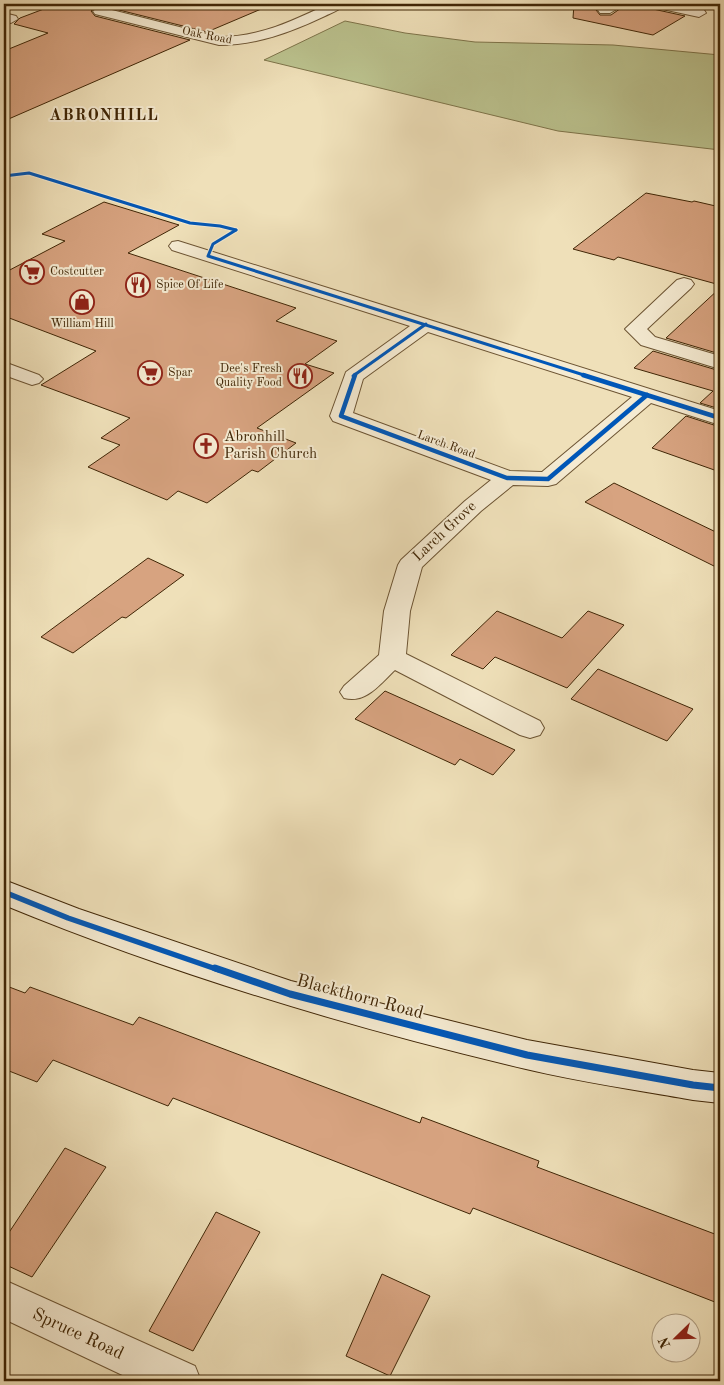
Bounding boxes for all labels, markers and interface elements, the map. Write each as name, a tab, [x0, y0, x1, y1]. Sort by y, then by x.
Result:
street label: Oak Road	[181, 25, 233, 47]
district label: ABRONHILL	[49, 108, 159, 124]
supermarket icon: Costcutter	[19, 259, 45, 285]
place label: Costcutter	[50, 266, 104, 278]
restaurant icon: Spice Of Life	[125, 272, 151, 298]
place label: Spice Of Life	[156, 279, 224, 291]
shop icon: William Hill	[69, 289, 95, 315]
place label: William Hill	[50, 318, 114, 330]
supermarket icon: Spar	[137, 360, 163, 386]
place label: Dee's Fresh Quality Food	[215, 363, 282, 389]
restaurant icon: Dee's Fresh Quality Food	[287, 363, 313, 389]
place label: Spar	[168, 367, 193, 379]
street label: Larch Road	[415, 429, 477, 461]
place label: Abronhill Parish Church	[224, 430, 317, 462]
church icon: Abronhill Parish Church	[193, 433, 219, 459]
street label: Larch Grove	[410, 499, 480, 565]
street label: Blackthorn Road	[295, 971, 425, 1023]
street label: Spruce Road	[29, 1305, 127, 1363]
north arrow	[652, 1312, 702, 1362]
text: N	[656, 1335, 673, 1350]

